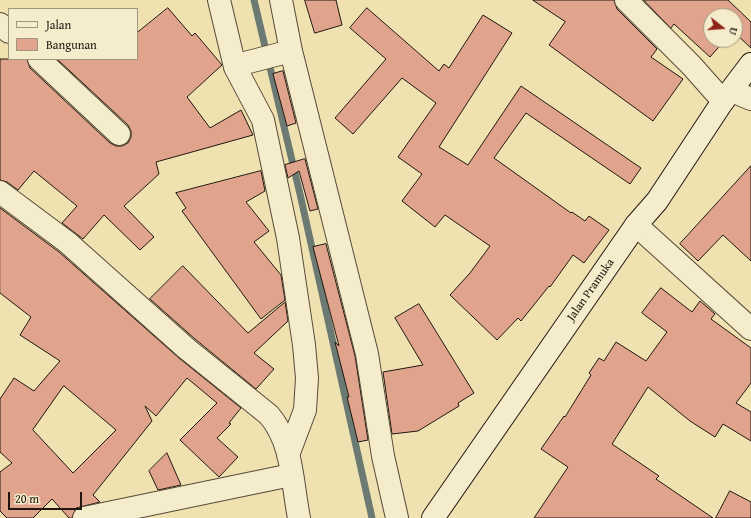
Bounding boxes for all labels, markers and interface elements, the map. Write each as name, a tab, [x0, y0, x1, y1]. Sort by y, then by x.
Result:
legend	[8, 8, 138, 60]
north arrow	[703, 8, 743, 48]
text: Jalan	[46, 16, 71, 33]
text: U	[725, 25, 742, 37]
text: Bangunan	[46, 36, 97, 53]
street label: Jalan Pramuka	[564, 256, 618, 324]
scale bar	[10, 484, 84, 510]
text: 20 m	[15, 490, 39, 507]

